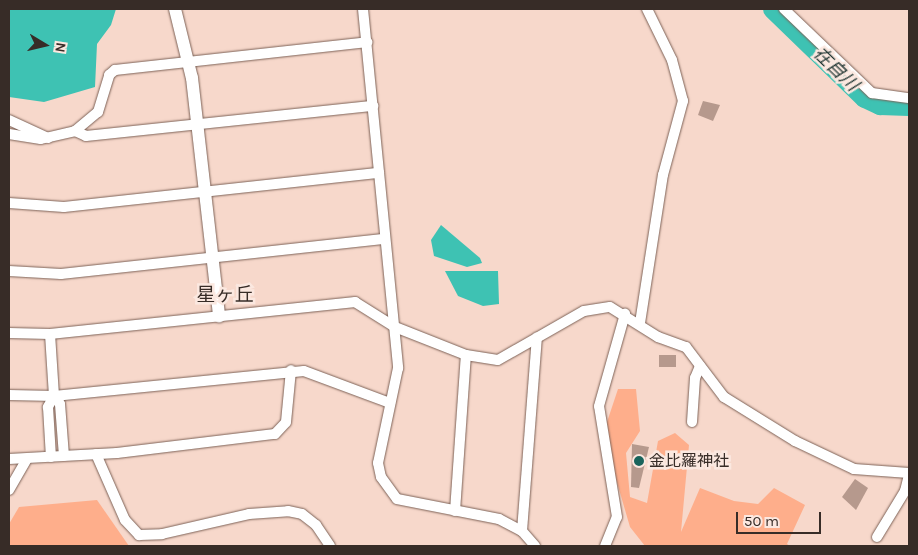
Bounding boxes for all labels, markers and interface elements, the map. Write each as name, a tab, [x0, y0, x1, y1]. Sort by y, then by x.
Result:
north arrow	[20, 20, 70, 70]
text: N	[51, 41, 69, 54]
water label: 在自川	[809, 42, 863, 96]
district label: 星ヶ丘	[197, 285, 253, 307]
place label: 金比羅神社	[649, 451, 729, 471]
marker: 金比羅神社	[633, 455, 645, 467]
scale bar	[738, 502, 823, 534]
text: 50 m	[744, 512, 779, 530]

